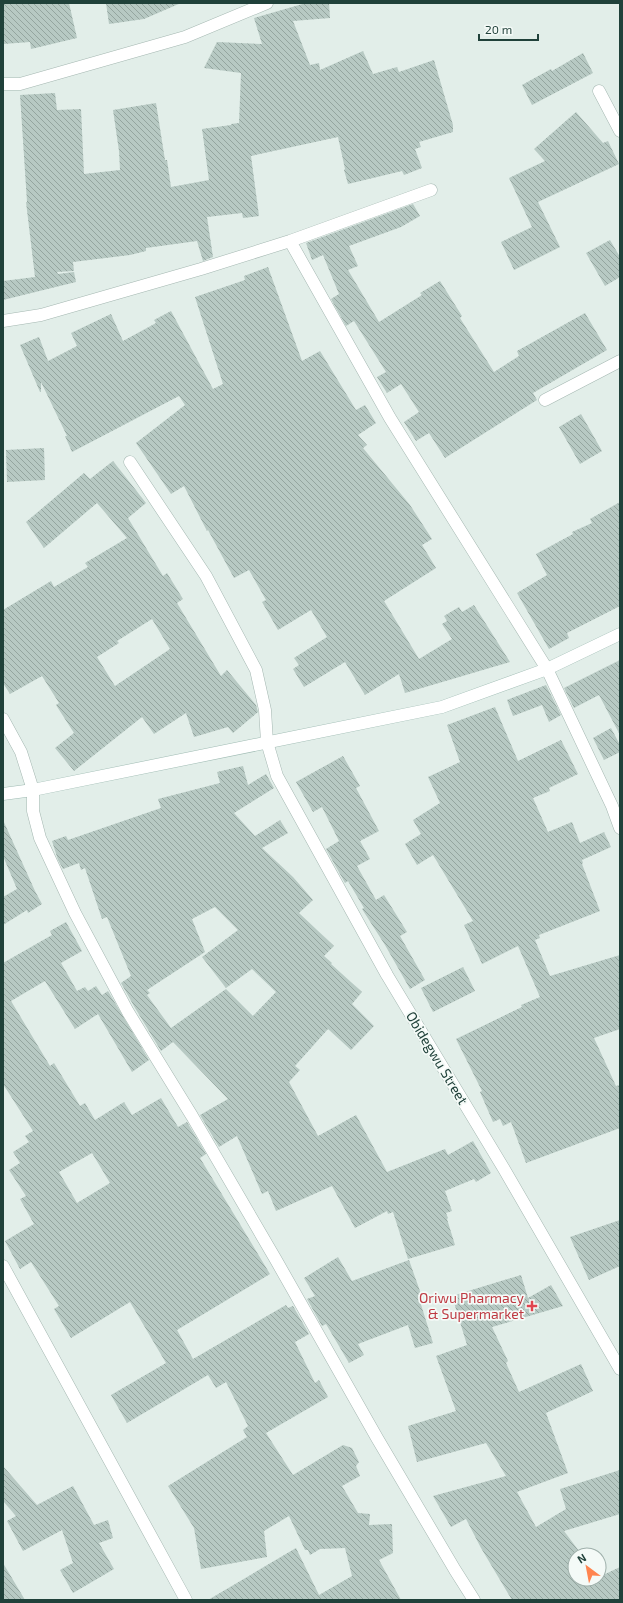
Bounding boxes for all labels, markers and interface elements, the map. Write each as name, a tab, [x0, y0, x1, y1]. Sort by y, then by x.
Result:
scale bar	[479, 16, 538, 42]
text: 20 m	[485, 22, 512, 36]
street label: Obidegwu Street	[403, 1008, 472, 1107]
place label: Oriwu Pharmacy & Supermarket	[419, 1289, 525, 1322]
marker: Oriwu Pharmacy & Supermarket	[527, 1301, 537, 1311]
north arrow	[567, 1547, 607, 1587]
text: N	[575, 1550, 588, 1566]

